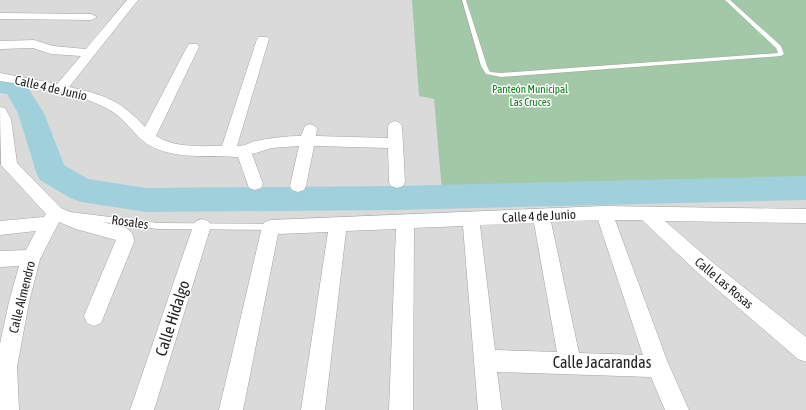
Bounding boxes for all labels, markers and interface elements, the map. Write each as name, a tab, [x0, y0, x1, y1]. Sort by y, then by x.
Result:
street label: Calle 4 de Junio	[13, 72, 89, 104]
park label: Panteón Municipal Las Cruces	[492, 83, 568, 108]
street label: Calle 4 de Junio	[502, 207, 576, 225]
street label: Rosales	[111, 212, 150, 232]
street label: Calle Las Rosas	[692, 254, 757, 312]
street label: Calle Almendro	[6, 259, 38, 335]
street label: Calle Hidalgo	[151, 278, 194, 358]
street label: Calle Jacarandas	[553, 353, 652, 371]

